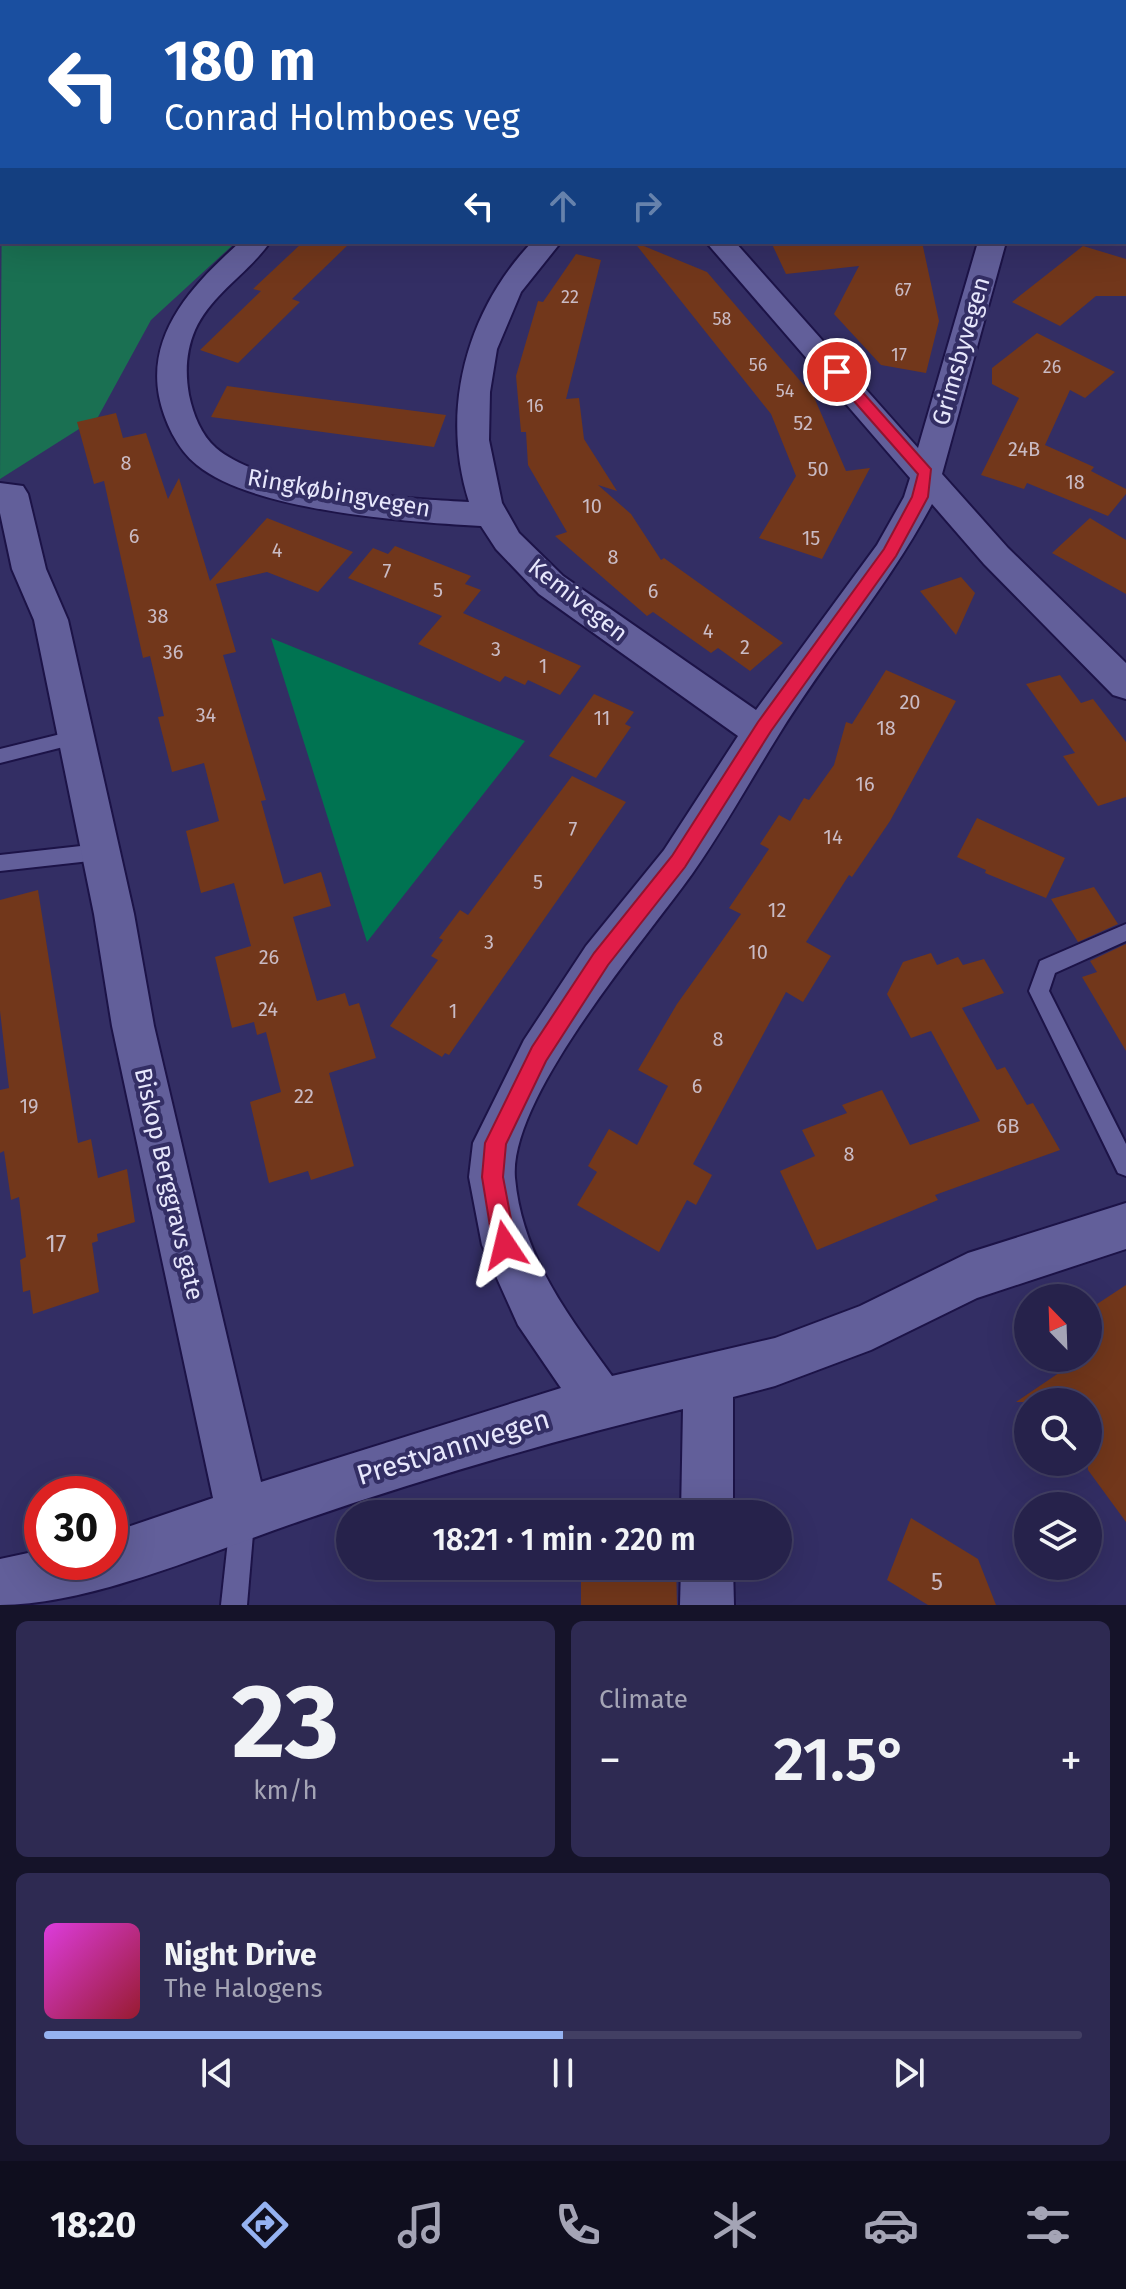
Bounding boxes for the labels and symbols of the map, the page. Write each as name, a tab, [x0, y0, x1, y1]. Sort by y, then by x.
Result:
street label: Grimsbyvegen	[926, 274, 996, 428]
house number: 67	[894, 279, 912, 301]
house number: 22	[561, 286, 579, 308]
house number: 58	[713, 308, 732, 330]
pin	[803, 338, 871, 406]
house number: 17	[891, 344, 907, 366]
house number: 56	[749, 354, 767, 376]
house number: 26	[1043, 356, 1061, 378]
house number: 54	[776, 380, 795, 402]
house number: 16	[526, 395, 544, 417]
house number: 52	[793, 411, 813, 435]
house number: 24B	[1008, 437, 1040, 461]
house number: 8	[120, 451, 132, 475]
house number: 50	[807, 457, 829, 481]
street label: Ringkøbingvegen	[245, 463, 433, 523]
house number: 18	[1065, 470, 1085, 494]
house number: 10	[582, 494, 602, 518]
house number: 6	[129, 524, 139, 548]
house number: 15	[802, 526, 820, 550]
house number: 4	[272, 538, 283, 562]
house number: 8	[607, 545, 619, 569]
street label: Kemivegen	[523, 553, 633, 647]
house number: 7	[383, 559, 392, 583]
house number: 5	[433, 578, 443, 602]
house number: 6	[648, 579, 658, 603]
house number: 38	[148, 604, 169, 628]
house number: 4	[703, 619, 714, 643]
house number: 2	[740, 635, 750, 659]
house number: 3	[491, 637, 501, 661]
house number: 36	[163, 640, 183, 664]
house number: 1	[539, 654, 547, 678]
house number: 20	[899, 690, 921, 714]
house number: 34	[196, 703, 217, 727]
house number: 11	[593, 706, 611, 730]
house number: 18	[876, 716, 896, 740]
house number: 16	[855, 772, 875, 796]
house number: 7	[569, 817, 578, 841]
house number: 14	[823, 825, 843, 849]
house number: 5	[533, 870, 543, 894]
house number: 12	[768, 898, 786, 922]
house number: 3	[484, 930, 494, 954]
house number: 10	[748, 940, 768, 964]
house number: 26	[259, 945, 279, 969]
house number: 24	[258, 997, 278, 1021]
house number: 1	[449, 999, 457, 1023]
house number: 8	[712, 1027, 724, 1051]
street label: Biskop Berggravs gate	[129, 1065, 209, 1303]
house number: 6	[692, 1074, 702, 1098]
house number: 22	[294, 1084, 314, 1108]
house number: 19	[19, 1094, 39, 1118]
house number: 6B	[997, 1114, 1019, 1138]
house number: 8	[843, 1142, 855, 1166]
position arrow	[463, 1203, 547, 1287]
house number: 17	[45, 1230, 67, 1258]
north arrow	[1014, 1284, 1102, 1372]
street label: Prestvannvegen	[353, 1402, 553, 1492]
speed limit sign: 30	[24, 1476, 128, 1580]
house number: 5	[931, 1568, 943, 1596]

